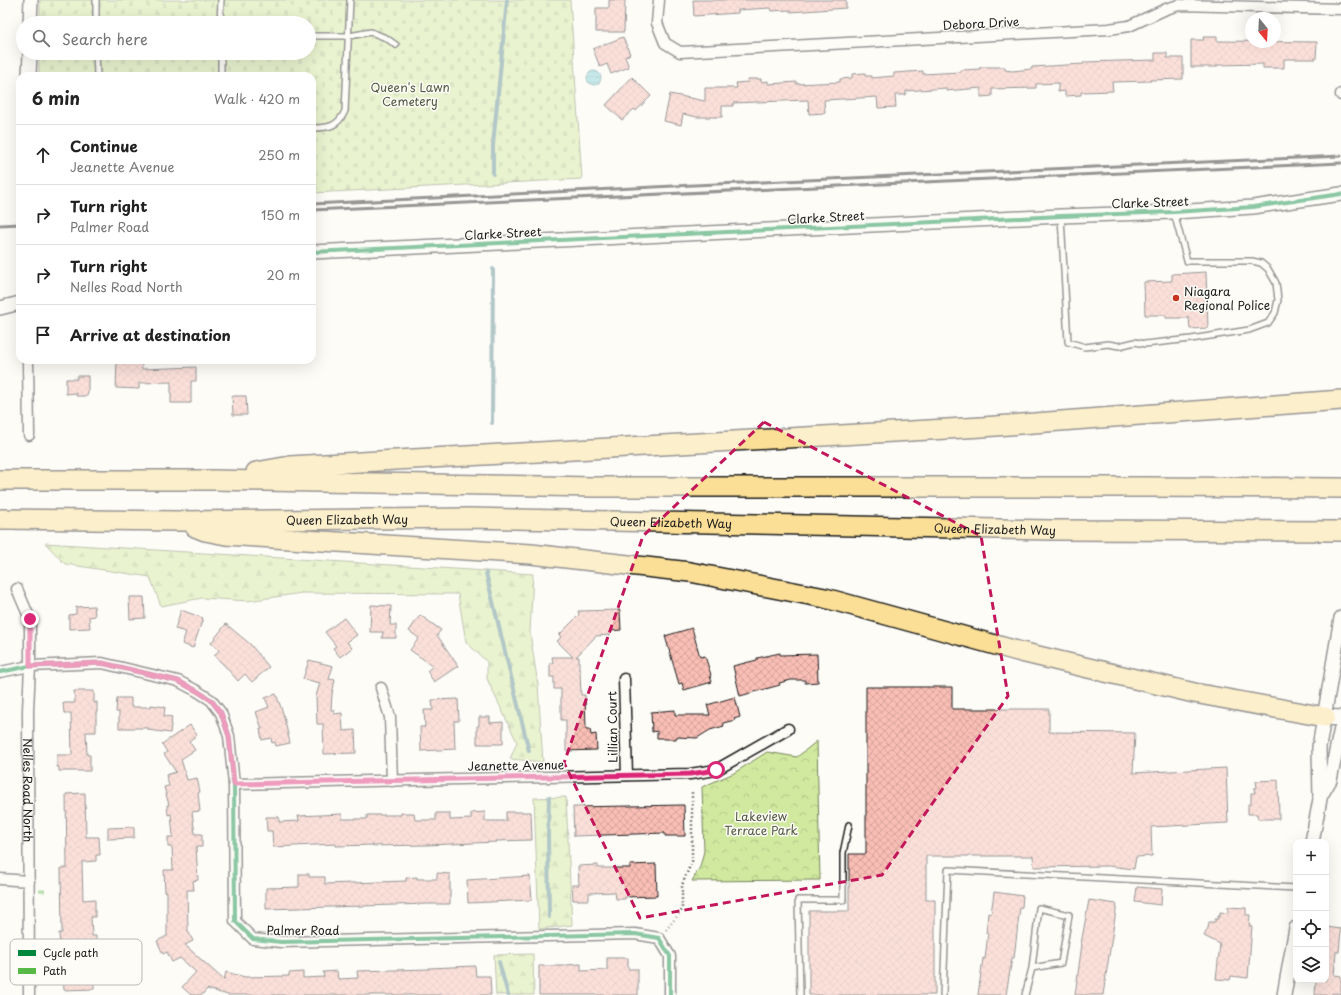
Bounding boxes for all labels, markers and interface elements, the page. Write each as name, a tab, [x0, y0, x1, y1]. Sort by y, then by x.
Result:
street label: Debora Drive	[942, 12, 1020, 34]
north arrow	[1245, 12, 1281, 48]
search box	[16, 16, 316, 60]
icon: search	[30, 27, 52, 49]
text: Search here	[62, 27, 148, 50]
park label: Queen's Lawn Cemetery	[370, 78, 450, 110]
text: 6 min	[32, 85, 80, 111]
text: Walk · 420 m	[214, 89, 300, 108]
text: Continue	[70, 134, 138, 157]
icon: ahead	[32, 144, 54, 166]
text: 250 m	[258, 145, 300, 164]
text: Jeanette Avenue	[70, 157, 175, 176]
street label: Clarke Street	[1111, 192, 1189, 212]
text: Turn right	[70, 194, 147, 217]
icon: right	[32, 204, 54, 226]
text: 150 m	[261, 205, 300, 224]
street label: Clarke Street	[787, 206, 865, 228]
text: Palmer Road	[70, 217, 149, 236]
street label: Clarke Street	[464, 222, 542, 244]
text: Turn right	[70, 254, 147, 277]
icon: right	[32, 264, 54, 286]
text: 20 m	[266, 265, 300, 284]
text: Nelles Road North	[70, 277, 183, 296]
place label: Niagara Regional Police	[1184, 282, 1270, 314]
marker: Niagara Regional Police	[1171, 293, 1181, 303]
text: Arrive at destination	[70, 323, 231, 346]
icon: arrive	[32, 324, 54, 346]
street label: Queen Elizabeth Way	[286, 510, 408, 529]
street label: Queen Elizabeth Way	[610, 512, 732, 532]
street label: Queen Elizabeth Way	[934, 519, 1056, 539]
route end	[21, 610, 39, 628]
street label: Lillian Court	[602, 691, 622, 763]
street label: Nelles Road North	[19, 738, 37, 842]
street label: Jeanette Avenue	[468, 755, 565, 775]
route start	[707, 761, 725, 779]
park label: Lakeview Terrace Park	[724, 807, 798, 839]
map controls	[1293, 839, 1329, 983]
button: +	[1293, 839, 1329, 875]
button: −	[1293, 875, 1329, 911]
button: locate	[1293, 911, 1329, 947]
street label: Palmer Road	[267, 921, 339, 939]
legend	[10, 939, 142, 985]
text: Cycle path	[43, 944, 98, 961]
button: layers	[1293, 947, 1329, 983]
text: Path	[43, 962, 67, 979]

